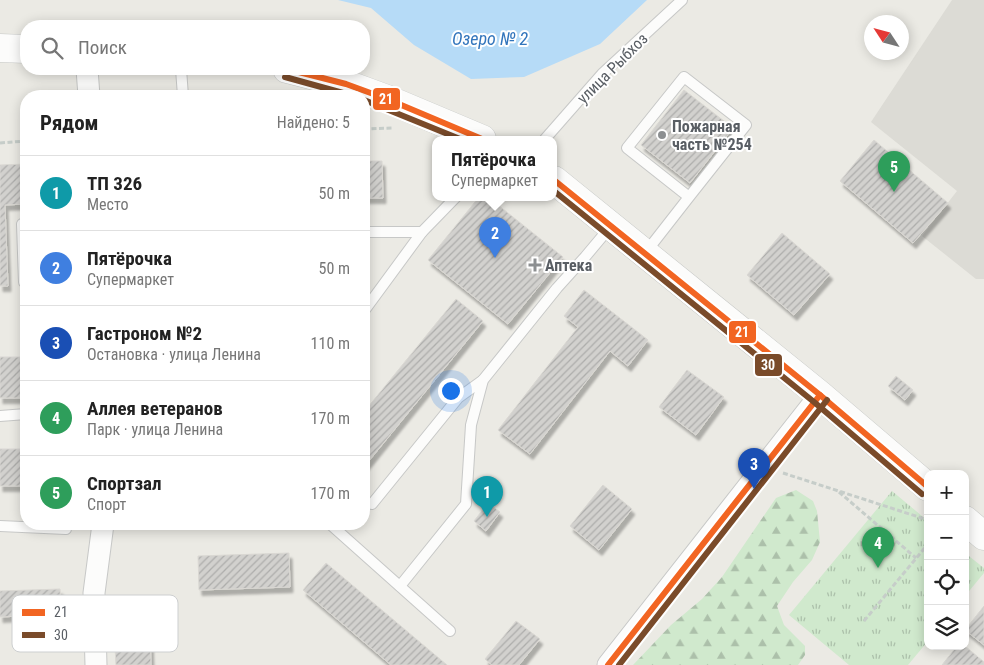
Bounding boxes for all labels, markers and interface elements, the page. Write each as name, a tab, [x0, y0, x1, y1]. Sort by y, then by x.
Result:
north arrow	[864, 15, 909, 60]
search box	[20, 20, 370, 75]
water label: Озеро № 2	[452, 28, 528, 49]
street label: улица Рыбхоз	[573, 29, 652, 108]
icon: search	[38, 34, 66, 62]
text: Поиск	[78, 36, 127, 59]
line badge: 21	[372, 87, 401, 111]
text: 21	[379, 91, 393, 107]
text: Рядом	[40, 111, 99, 135]
text: Найдено: 5	[277, 113, 350, 132]
place label: Пожарная часть №254	[672, 117, 752, 154]
marker: Пожарная часть №254	[656, 129, 668, 141]
popup	[432, 136, 557, 201]
text: Пятёрочка	[451, 148, 536, 171]
pin: 5	[878, 151, 910, 192]
text: Супермаркет	[451, 171, 538, 190]
text: ТП 326	[87, 172, 142, 195]
text: 1	[52, 184, 60, 203]
text: 50 m	[318, 184, 350, 203]
text: Место	[87, 195, 128, 214]
pin: 2	[479, 217, 511, 258]
text: Пятёрочка	[87, 247, 172, 270]
place label: Аптека	[545, 256, 593, 275]
text: 2	[52, 259, 60, 278]
text: 50 m	[318, 259, 350, 278]
marker: Аптека	[529, 259, 541, 271]
text: Супермаркет	[87, 270, 174, 289]
line badge: 21	[728, 320, 757, 344]
text: Гастроном №2	[87, 322, 202, 345]
text: 21	[735, 324, 749, 340]
text: 3	[52, 334, 60, 353]
text: 110 m	[311, 334, 350, 353]
text: Остановка · улица Ленина	[87, 345, 261, 364]
line badge: 30	[754, 353, 783, 377]
text: 30	[761, 357, 775, 373]
your location	[438, 378, 464, 404]
text: Аллея ветеранов	[87, 397, 223, 420]
text: 4	[52, 409, 60, 428]
text: 170 m	[311, 409, 350, 428]
text: Парк · улица Ленина	[87, 420, 223, 439]
pin: 3	[738, 448, 770, 489]
map controls	[924, 470, 969, 650]
button: +	[924, 470, 969, 515]
text: Спортзал	[87, 472, 161, 495]
pin: 1	[471, 476, 503, 517]
text: 5	[52, 484, 60, 503]
text: 170 m	[311, 484, 350, 503]
text: Спорт	[87, 495, 126, 514]
button: −	[924, 515, 969, 560]
pin: 4	[862, 527, 894, 568]
button: locate	[924, 560, 969, 605]
legend	[12, 595, 178, 652]
text: 21	[54, 604, 68, 620]
button: layers	[924, 605, 969, 650]
text: 30	[54, 627, 68, 643]

